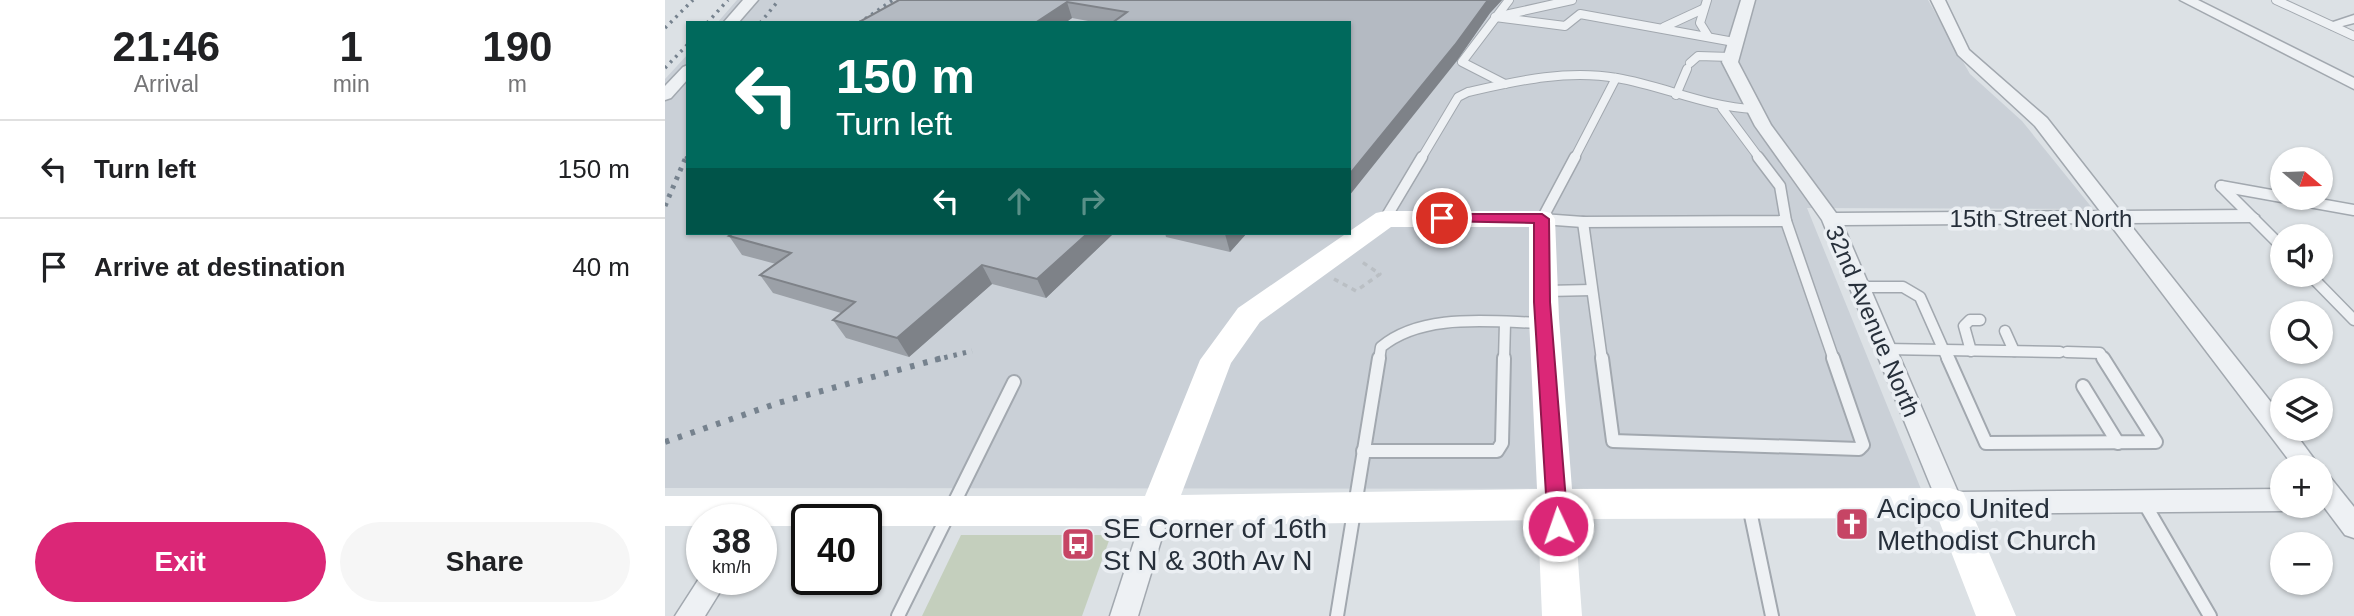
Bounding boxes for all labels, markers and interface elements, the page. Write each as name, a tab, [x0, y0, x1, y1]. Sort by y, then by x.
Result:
text: 21:46	[113, 23, 220, 70]
text: 1	[339, 23, 363, 70]
text: 190	[482, 23, 552, 70]
icon: left	[721, 49, 812, 140]
text: 150 m	[836, 49, 975, 103]
text: Arrival	[134, 71, 199, 97]
text: min	[333, 71, 370, 97]
text: m	[508, 71, 527, 97]
text: Turn left	[836, 106, 952, 142]
north arrow	[2270, 147, 2333, 210]
map controls	[2270, 147, 2333, 595]
icon: left	[35, 150, 73, 188]
text: Turn left	[94, 154, 196, 184]
text: 150 m	[558, 154, 630, 184]
icon: left	[927, 182, 965, 220]
icon: ahead	[1000, 182, 1038, 220]
icon: right	[1073, 182, 1111, 220]
pin	[1412, 188, 1472, 248]
icon: arrive	[1423, 199, 1461, 237]
street label: 15th Street North	[1950, 205, 2132, 232]
street label: 32nd Avenue North	[1821, 221, 1925, 421]
button: sound	[2270, 224, 2333, 287]
icon: arrive	[35, 248, 73, 286]
text: Arrive at destination	[94, 252, 345, 282]
text: 40 m	[572, 252, 630, 282]
button: search	[2270, 301, 2333, 364]
button: layers	[2270, 378, 2333, 441]
button: +	[2270, 455, 2333, 518]
position arrow	[1521, 489, 1595, 563]
place label: Acipco United Methodist Church	[1877, 493, 2096, 556]
speed limit sign: 40	[791, 504, 882, 595]
church icon: Acipco United Methodist Church	[1833, 505, 1871, 543]
place label: SE Corner of 16th St N & 30th Av N	[1103, 513, 1327, 576]
text: 38	[712, 521, 751, 560]
button: Exit	[35, 522, 326, 602]
button: Share	[340, 522, 630, 602]
bus stop icon: SE Corner of 16th St N & 30th Av N	[1059, 525, 1097, 563]
button: −	[2270, 532, 2333, 595]
text: km/h	[712, 557, 751, 577]

